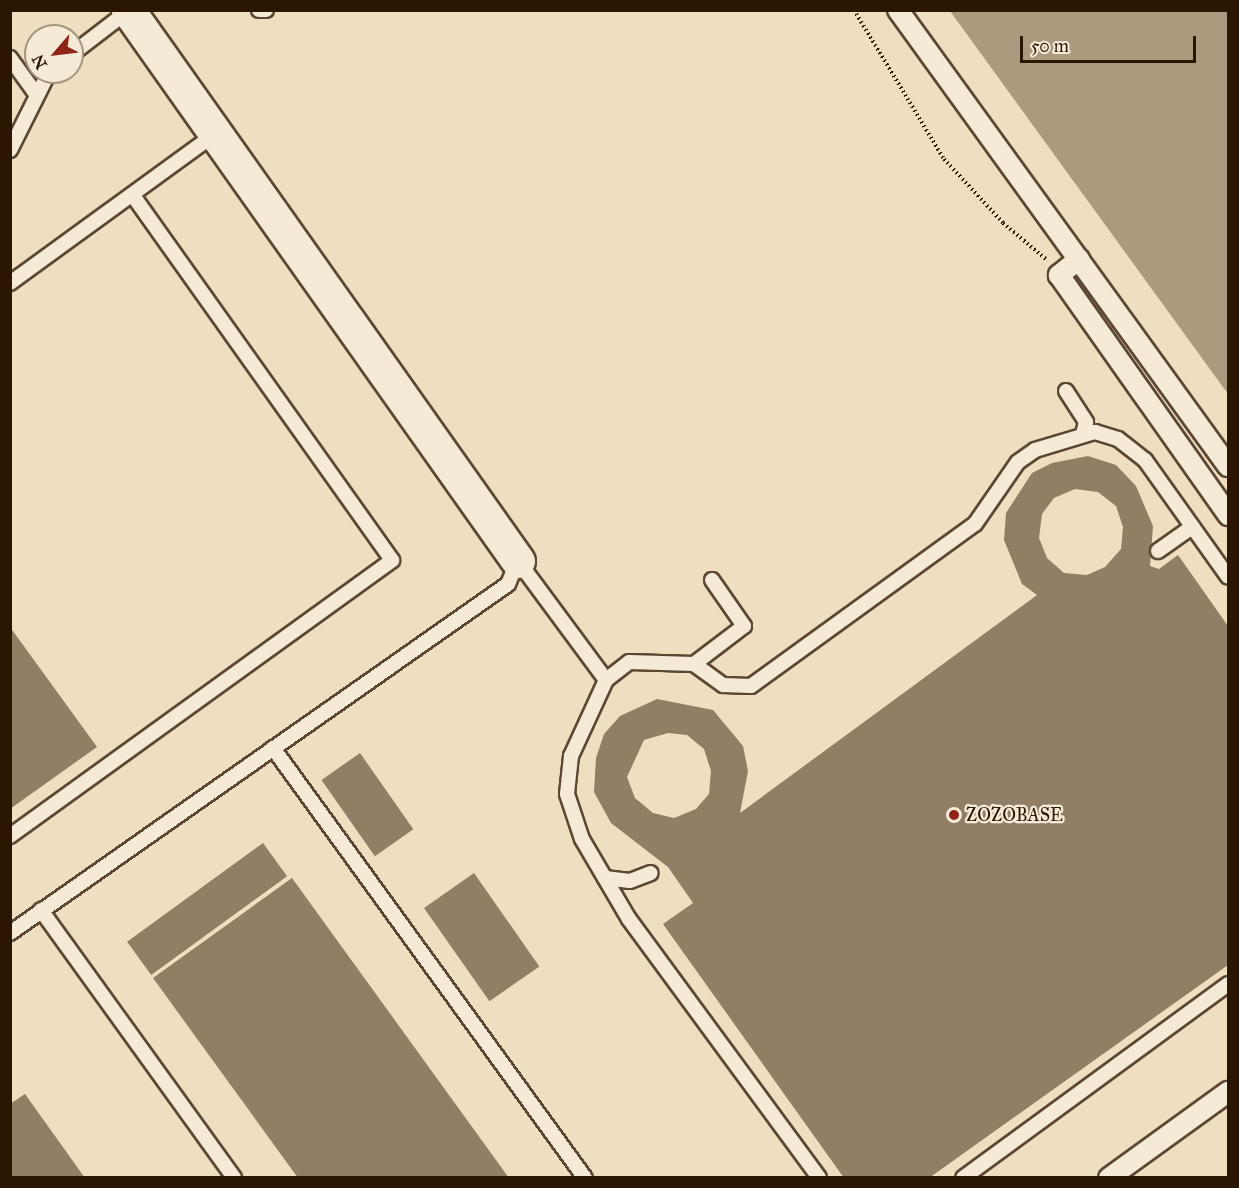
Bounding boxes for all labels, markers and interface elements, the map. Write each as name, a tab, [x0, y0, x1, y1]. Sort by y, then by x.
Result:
north arrow	[24, 24, 84, 84]
scale bar	[1023, 24, 1198, 62]
text: 50 m	[1031, 35, 1069, 57]
text: N	[28, 51, 51, 72]
place label: ZOZOBASE	[966, 804, 1063, 826]
marker: ZOZOBASE	[947, 808, 961, 822]

